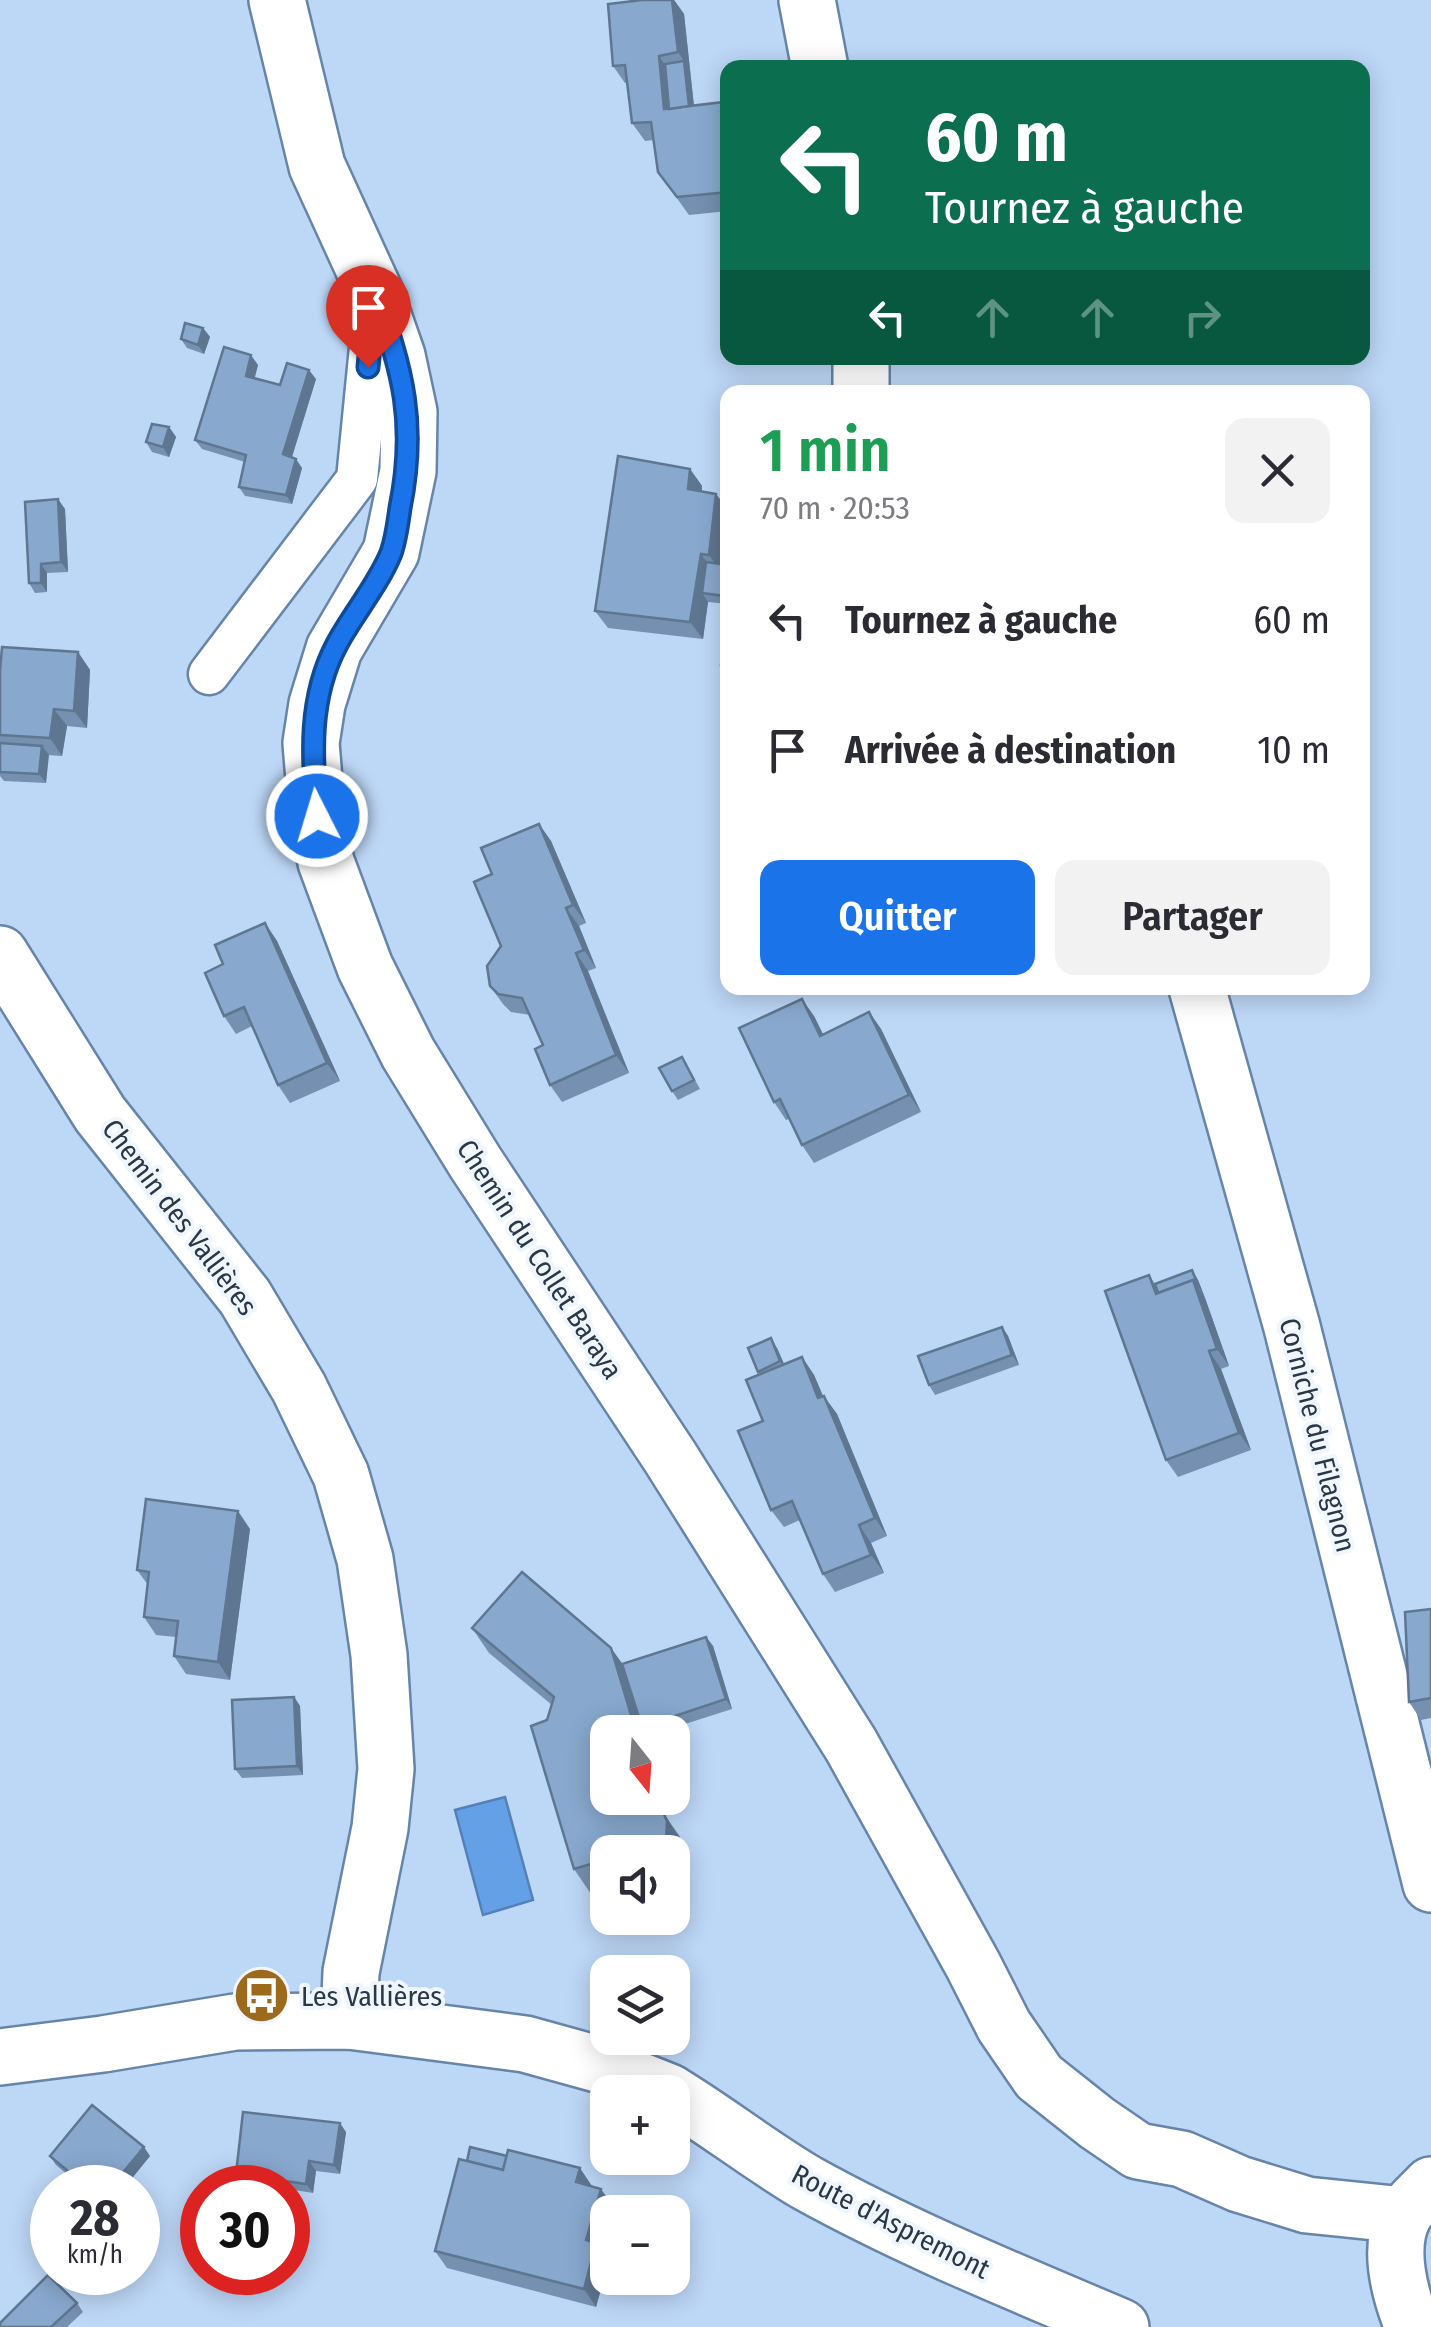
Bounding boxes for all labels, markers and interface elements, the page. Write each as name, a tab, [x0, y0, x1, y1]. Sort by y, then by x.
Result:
text: 60 m	[925, 96, 1068, 180]
icon: left	[760, 100, 890, 230]
text: Tournez à gauche	[925, 181, 1244, 235]
pin	[326, 265, 411, 368]
icon: arrive	[341, 280, 396, 335]
icon: left	[860, 290, 915, 345]
icon: ahead	[965, 290, 1020, 345]
icon: ahead	[1070, 290, 1125, 345]
icon: right	[1175, 290, 1230, 345]
text: 1 min	[760, 415, 891, 487]
button: close	[1225, 418, 1330, 523]
text: 70 m · 20:53	[760, 489, 910, 527]
icon: left	[760, 593, 815, 648]
text: Tournez à gauche	[845, 597, 1117, 643]
text: 60 m	[1253, 597, 1330, 643]
icon: arrive	[760, 723, 815, 778]
text: Arrivée à destination	[845, 727, 1176, 773]
text: 10 m	[1257, 727, 1330, 773]
position arrow	[265, 764, 369, 868]
button: Quitter	[760, 860, 1035, 975]
button: Partager	[1055, 860, 1330, 975]
street label: Chemin des Vallières	[95, 1113, 264, 1322]
street label: Chemin du Collet Baraya	[450, 1134, 629, 1385]
street label: Corniche du Filagnon	[1272, 1315, 1363, 1555]
north arrow	[590, 1715, 690, 1815]
map controls	[590, 1715, 690, 2295]
button: sound	[590, 1835, 690, 1935]
button: layers	[590, 1955, 690, 2055]
bus stop icon: Les Vallières	[232, 1966, 292, 2026]
place label: Les Vallières	[301, 1980, 442, 2013]
button: +	[590, 2075, 690, 2175]
street label: Route d'Aspremont	[786, 2157, 996, 2286]
speed limit sign: 30	[180, 2165, 310, 2295]
text: 28	[70, 2188, 120, 2248]
button: −	[590, 2195, 690, 2295]
text: km/h	[67, 2240, 123, 2270]

